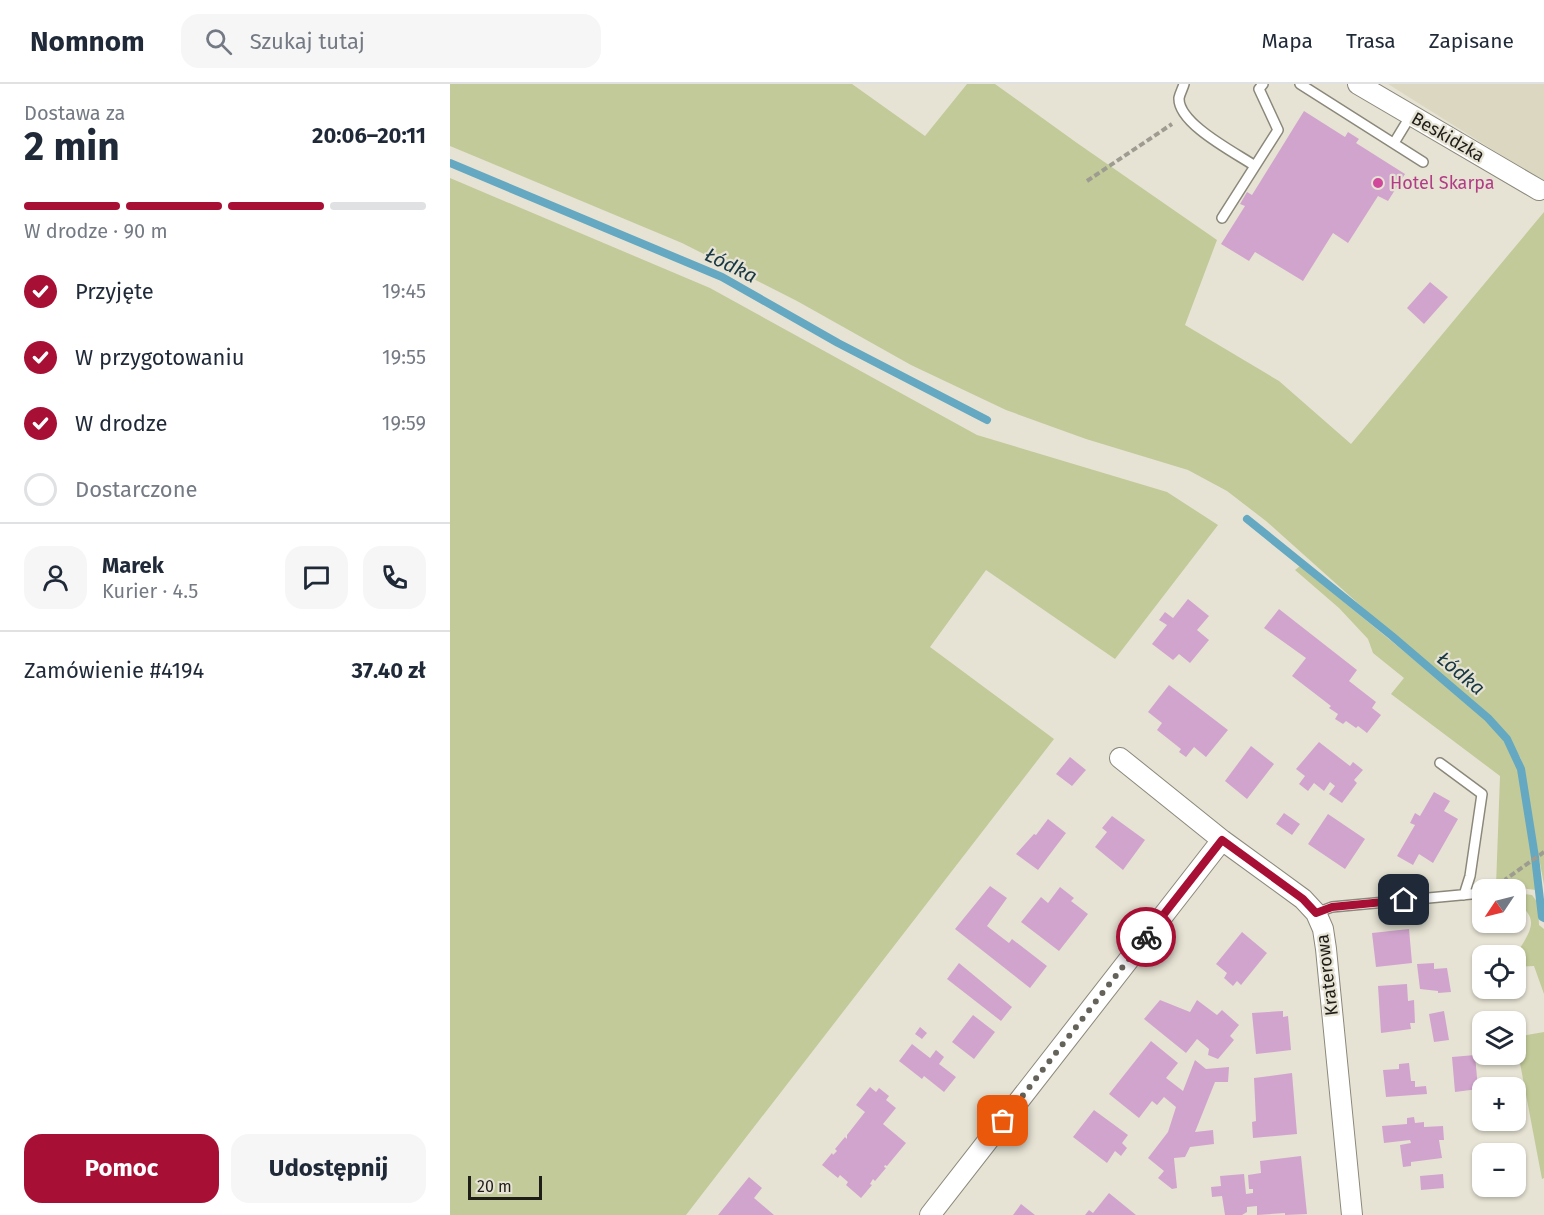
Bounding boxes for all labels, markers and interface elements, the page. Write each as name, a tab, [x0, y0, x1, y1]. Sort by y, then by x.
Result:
search box	[181, 14, 601, 68]
text: Nomnom	[30, 25, 145, 58]
icon: search	[202, 25, 235, 58]
text: Szukaj tutaj	[250, 28, 365, 55]
text: Mapa	[1261, 28, 1313, 54]
text: Trasa	[1346, 28, 1396, 54]
text: Zapisane	[1429, 28, 1514, 54]
text: Dostawa za	[24, 101, 125, 125]
street label: Beskidzka	[1408, 107, 1488, 167]
text: 20:06–20:11	[312, 122, 426, 149]
text: 2 min	[24, 124, 120, 170]
place label: Hotel Skarpa	[1390, 172, 1495, 194]
marker: Hotel Skarpa	[1371, 176, 1385, 190]
text: W drodze · 90 m	[24, 219, 168, 243]
water label: Łódka	[701, 242, 761, 288]
icon: check	[24, 275, 57, 308]
text: Przyjęte	[75, 278, 154, 305]
text: 19:45	[382, 279, 426, 303]
icon: check	[24, 341, 57, 374]
text: W przygotowaniu	[75, 344, 245, 371]
text: 19:55	[382, 345, 426, 369]
icon: check	[24, 407, 57, 440]
text: W drodze	[75, 410, 167, 437]
text: 19:59	[382, 411, 426, 435]
text: Dostarczone	[75, 476, 198, 503]
button: person	[24, 546, 87, 609]
button: chat	[285, 546, 348, 609]
button: phone	[363, 546, 426, 609]
text: Marek	[102, 552, 164, 579]
text: Kurier · 4.5	[102, 579, 198, 603]
water label: Łódka	[1432, 646, 1490, 700]
text: Zamówienie #4194	[24, 657, 204, 684]
text: 37.40 zł	[351, 657, 426, 684]
pin	[1378, 874, 1429, 925]
north arrow	[1472, 879, 1526, 933]
map controls	[1472, 879, 1526, 1197]
icon: home	[1387, 883, 1420, 916]
courier	[1116, 907, 1176, 967]
icon: bike	[1130, 921, 1163, 954]
street label: Kraterowa	[1311, 933, 1343, 1017]
button: locate	[1472, 945, 1526, 999]
button: layers	[1472, 1011, 1526, 1065]
button: +	[1472, 1077, 1526, 1131]
pin	[977, 1095, 1028, 1146]
icon: bag	[986, 1104, 1019, 1137]
button: Pomoc	[24, 1134, 219, 1203]
button: Udostępnij	[231, 1134, 426, 1203]
button: −	[1472, 1143, 1526, 1197]
scale bar	[468, 1173, 542, 1200]
text: 20 m	[477, 1177, 512, 1196]

